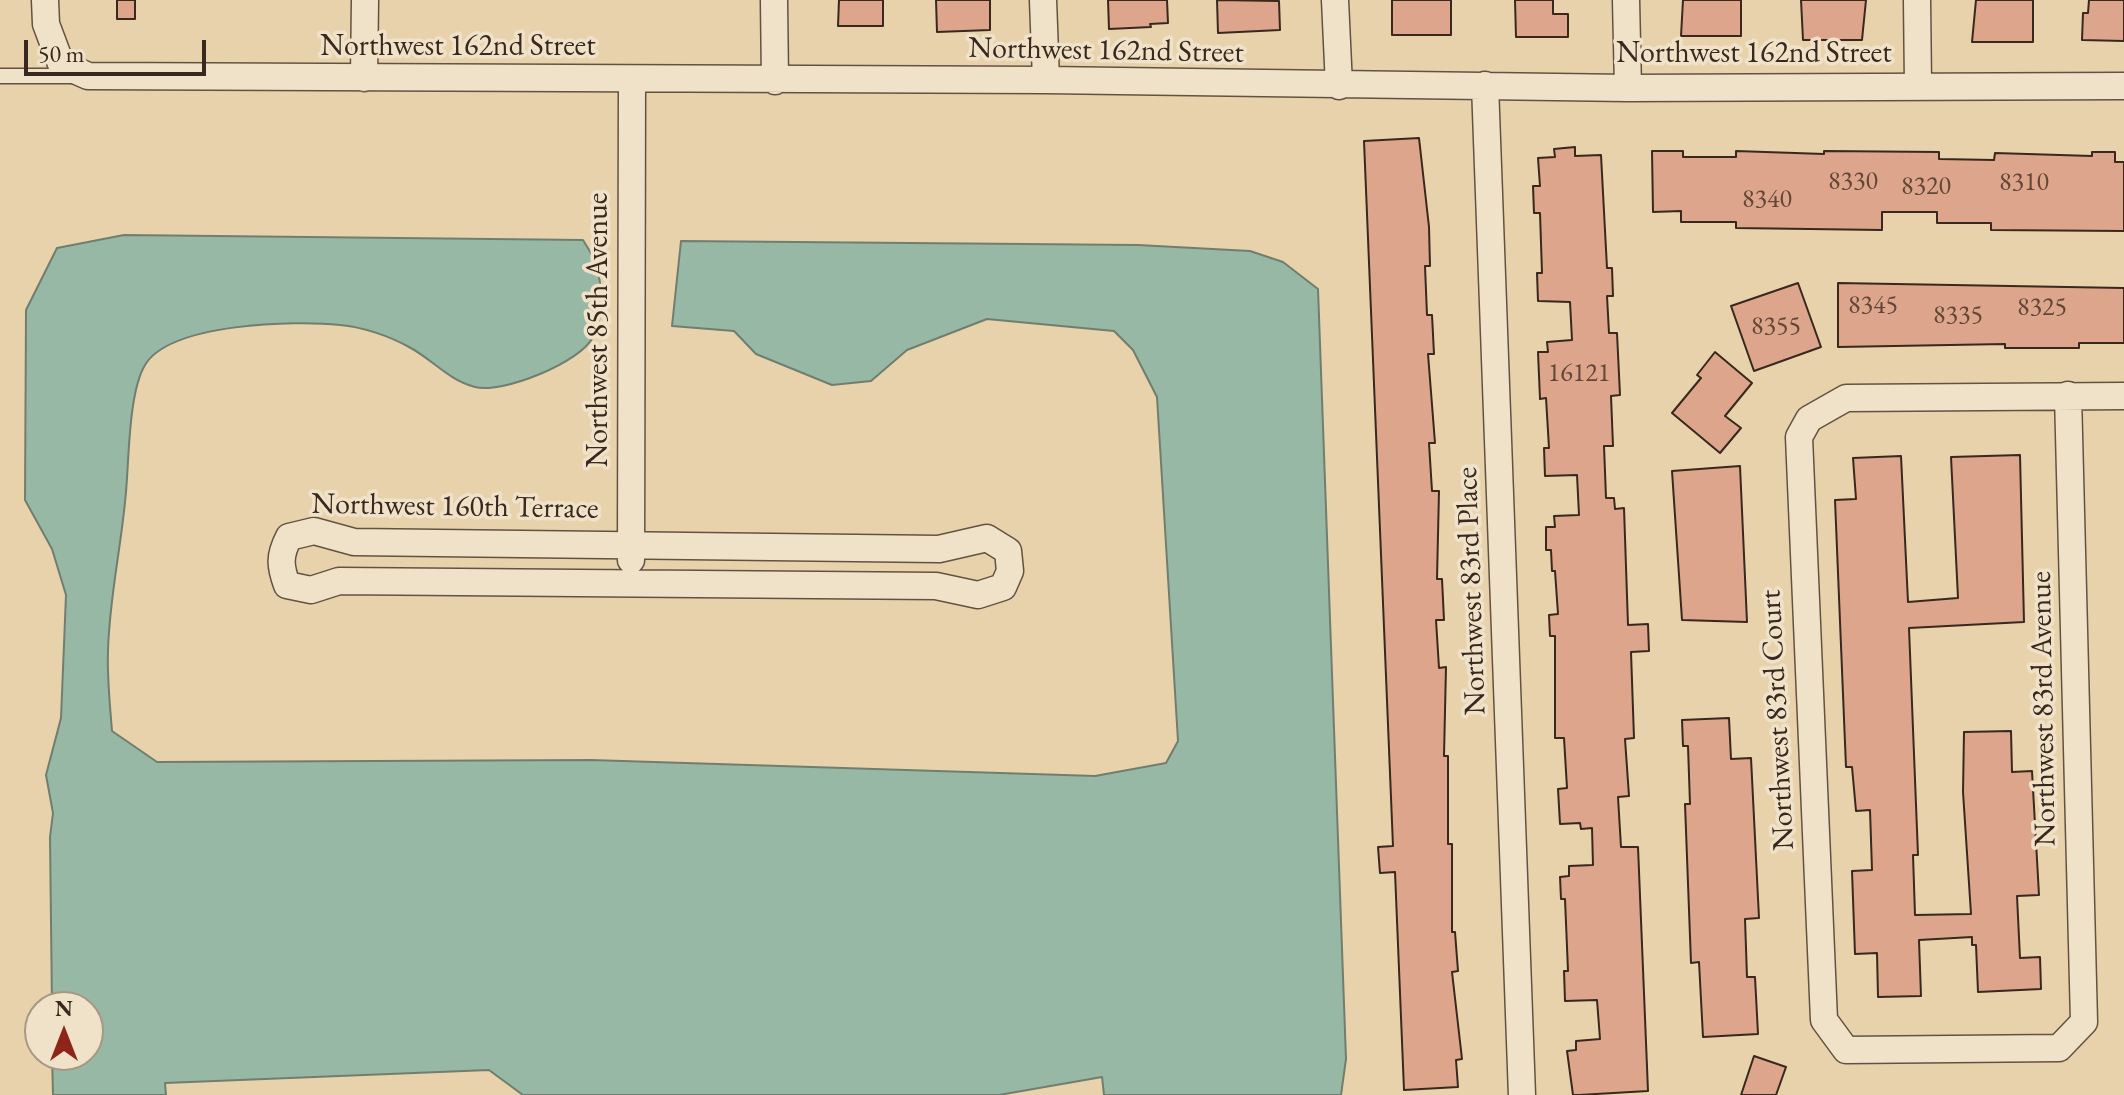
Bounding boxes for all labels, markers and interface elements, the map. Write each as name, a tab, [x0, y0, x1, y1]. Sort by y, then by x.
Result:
scale bar	[28, 24, 210, 74]
street label: Northwest 162nd Street	[320, 29, 596, 65]
street label: Northwest 162nd Street	[968, 31, 1244, 71]
street label: Northwest 162nd Street	[1616, 36, 1892, 72]
text: 50 m	[38, 38, 85, 69]
house number: 8330	[1828, 166, 1878, 198]
house number: 8310	[1999, 167, 2049, 199]
house number: 8320	[1901, 171, 1951, 203]
house number: 8340	[1742, 184, 1792, 216]
street label: Northwest 85th Avenue	[581, 192, 617, 468]
house number: 8345	[1848, 290, 1898, 322]
house number: 8325	[2017, 292, 2067, 324]
house number: 8335	[1933, 300, 1983, 332]
house number: 8355	[1751, 311, 1801, 343]
house number: 16121	[1548, 358, 1610, 390]
street label: Northwest 83rd Place	[1450, 466, 1494, 716]
street label: Northwest 160th Terrace	[311, 486, 599, 528]
street label: Northwest 83rd Avenue	[2024, 571, 2064, 847]
street label: Northwest 83rd Court	[1753, 589, 1803, 851]
north arrow	[24, 991, 104, 1071]
text: N	[55, 994, 73, 1023]

